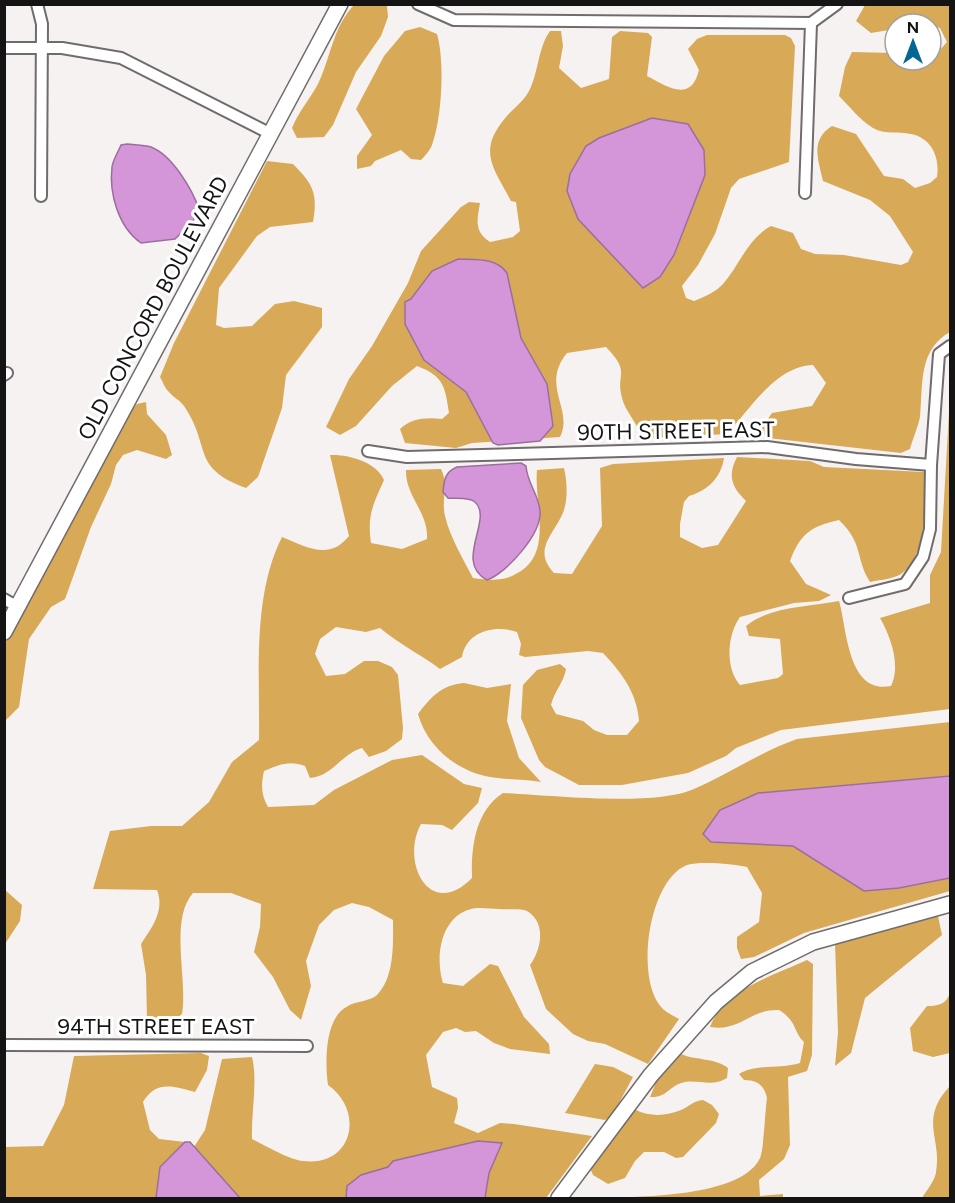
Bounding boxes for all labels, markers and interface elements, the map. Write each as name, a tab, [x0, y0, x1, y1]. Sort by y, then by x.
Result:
north arrow	[883, 12, 943, 72]
text: N	[907, 18, 919, 37]
street label: OLD CONCORD BOULEVARD	[72, 171, 234, 445]
street label: 90TH STREET EAST	[577, 416, 775, 446]
street label: 94TH STREET EAST	[58, 1013, 254, 1040]

